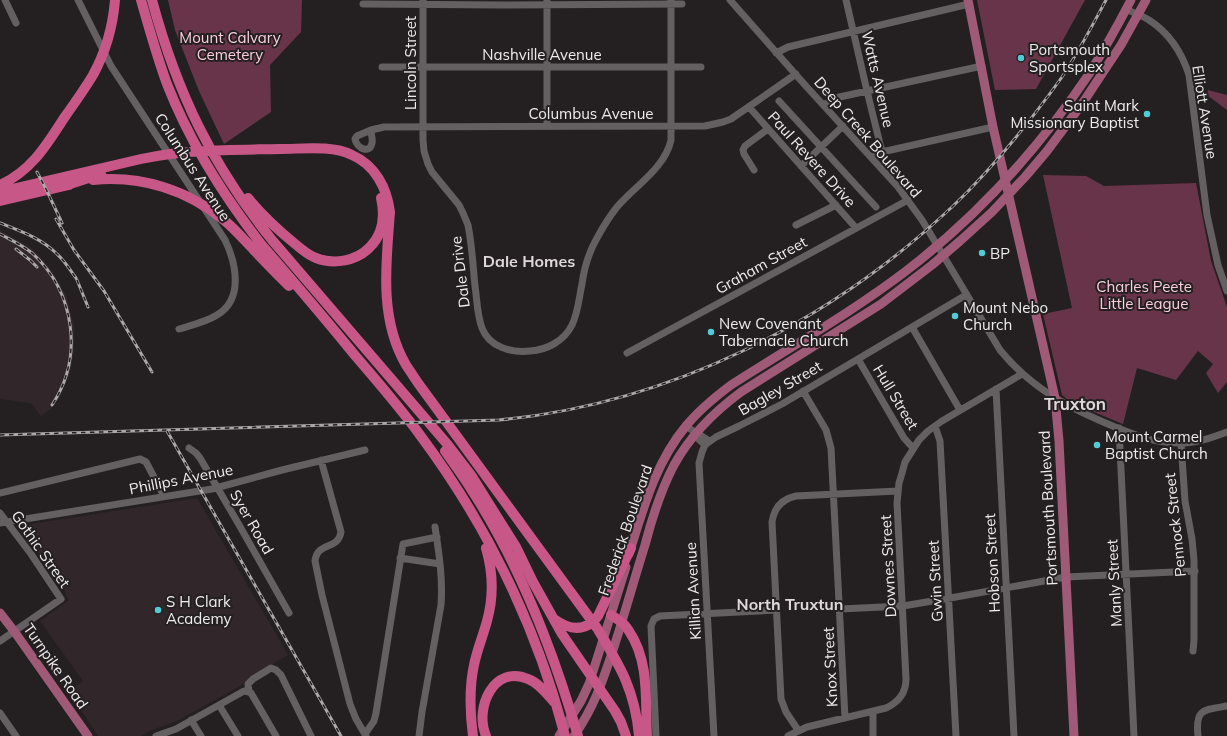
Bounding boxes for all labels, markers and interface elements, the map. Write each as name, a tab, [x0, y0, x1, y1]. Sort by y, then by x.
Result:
street label: Lincoln Street	[401, 16, 420, 110]
park label: Mount Calvary Cemetery	[179, 28, 281, 64]
street label: Watts Avenue	[858, 29, 898, 129]
place label: Portsmouth Sportsplex	[1029, 40, 1110, 76]
street label: Nashville Avenue	[482, 45, 602, 64]
marker: Portsmouth Sportsplex	[1016, 53, 1026, 63]
street label: Elliott Avenue	[1188, 64, 1222, 160]
street label: Deep Creek Boulevard	[810, 73, 926, 201]
place label: Saint Mark Missionary Baptist	[1010, 96, 1139, 132]
street label: Columbus Avenue	[529, 104, 653, 123]
street label: Paul Revere Drive	[764, 107, 860, 211]
street label: Columbus Avenue	[151, 109, 235, 225]
marker: Saint Mark Missionary Baptist	[1142, 109, 1152, 119]
street label: Graham Street	[712, 232, 810, 298]
street label: Dale Drive	[446, 235, 474, 309]
place label: BP	[990, 244, 1010, 263]
marker: BP	[977, 248, 987, 258]
district label: Dale Homes	[483, 251, 575, 271]
park label: Charles Peete Little League	[1096, 277, 1192, 313]
place label: Mount Nebo Church	[963, 298, 1048, 334]
marker: Mount Nebo Church	[950, 311, 960, 321]
place label: New Covenant Tabernacle Church	[719, 314, 849, 350]
marker: New Covenant Tabernacle Church	[706, 327, 716, 337]
street label: Bagley Street	[735, 356, 825, 420]
street label: Hull Street	[869, 361, 923, 433]
district label: Truxton	[1044, 393, 1106, 414]
place label: Mount Carmel Baptist Church	[1105, 427, 1208, 463]
street label: Portsmouth Boulevard	[1034, 430, 1062, 586]
marker: Mount Carmel Baptist Church	[1092, 440, 1102, 450]
street label: Phillips Avenue	[127, 460, 235, 498]
street label: Frederick Boulevard	[594, 462, 656, 598]
street label: Pennock Street	[1160, 472, 1190, 578]
street label: Syer Road	[226, 486, 278, 558]
street label: Gothic Street	[7, 507, 75, 591]
street label: Hobson Street	[980, 513, 1004, 613]
street label: Downes Street	[876, 514, 900, 618]
street label: Manly Street	[1102, 539, 1126, 627]
street label: Gwin Street	[923, 540, 947, 622]
street label: Killian Avenue	[681, 542, 705, 640]
place label: S H Clark Academy	[166, 592, 232, 628]
district label: North Truxtun	[737, 594, 843, 614]
marker: S H Clark Academy	[153, 605, 163, 615]
street label: Turnpike Road	[20, 620, 92, 712]
street label: Knox Street	[818, 626, 842, 708]

